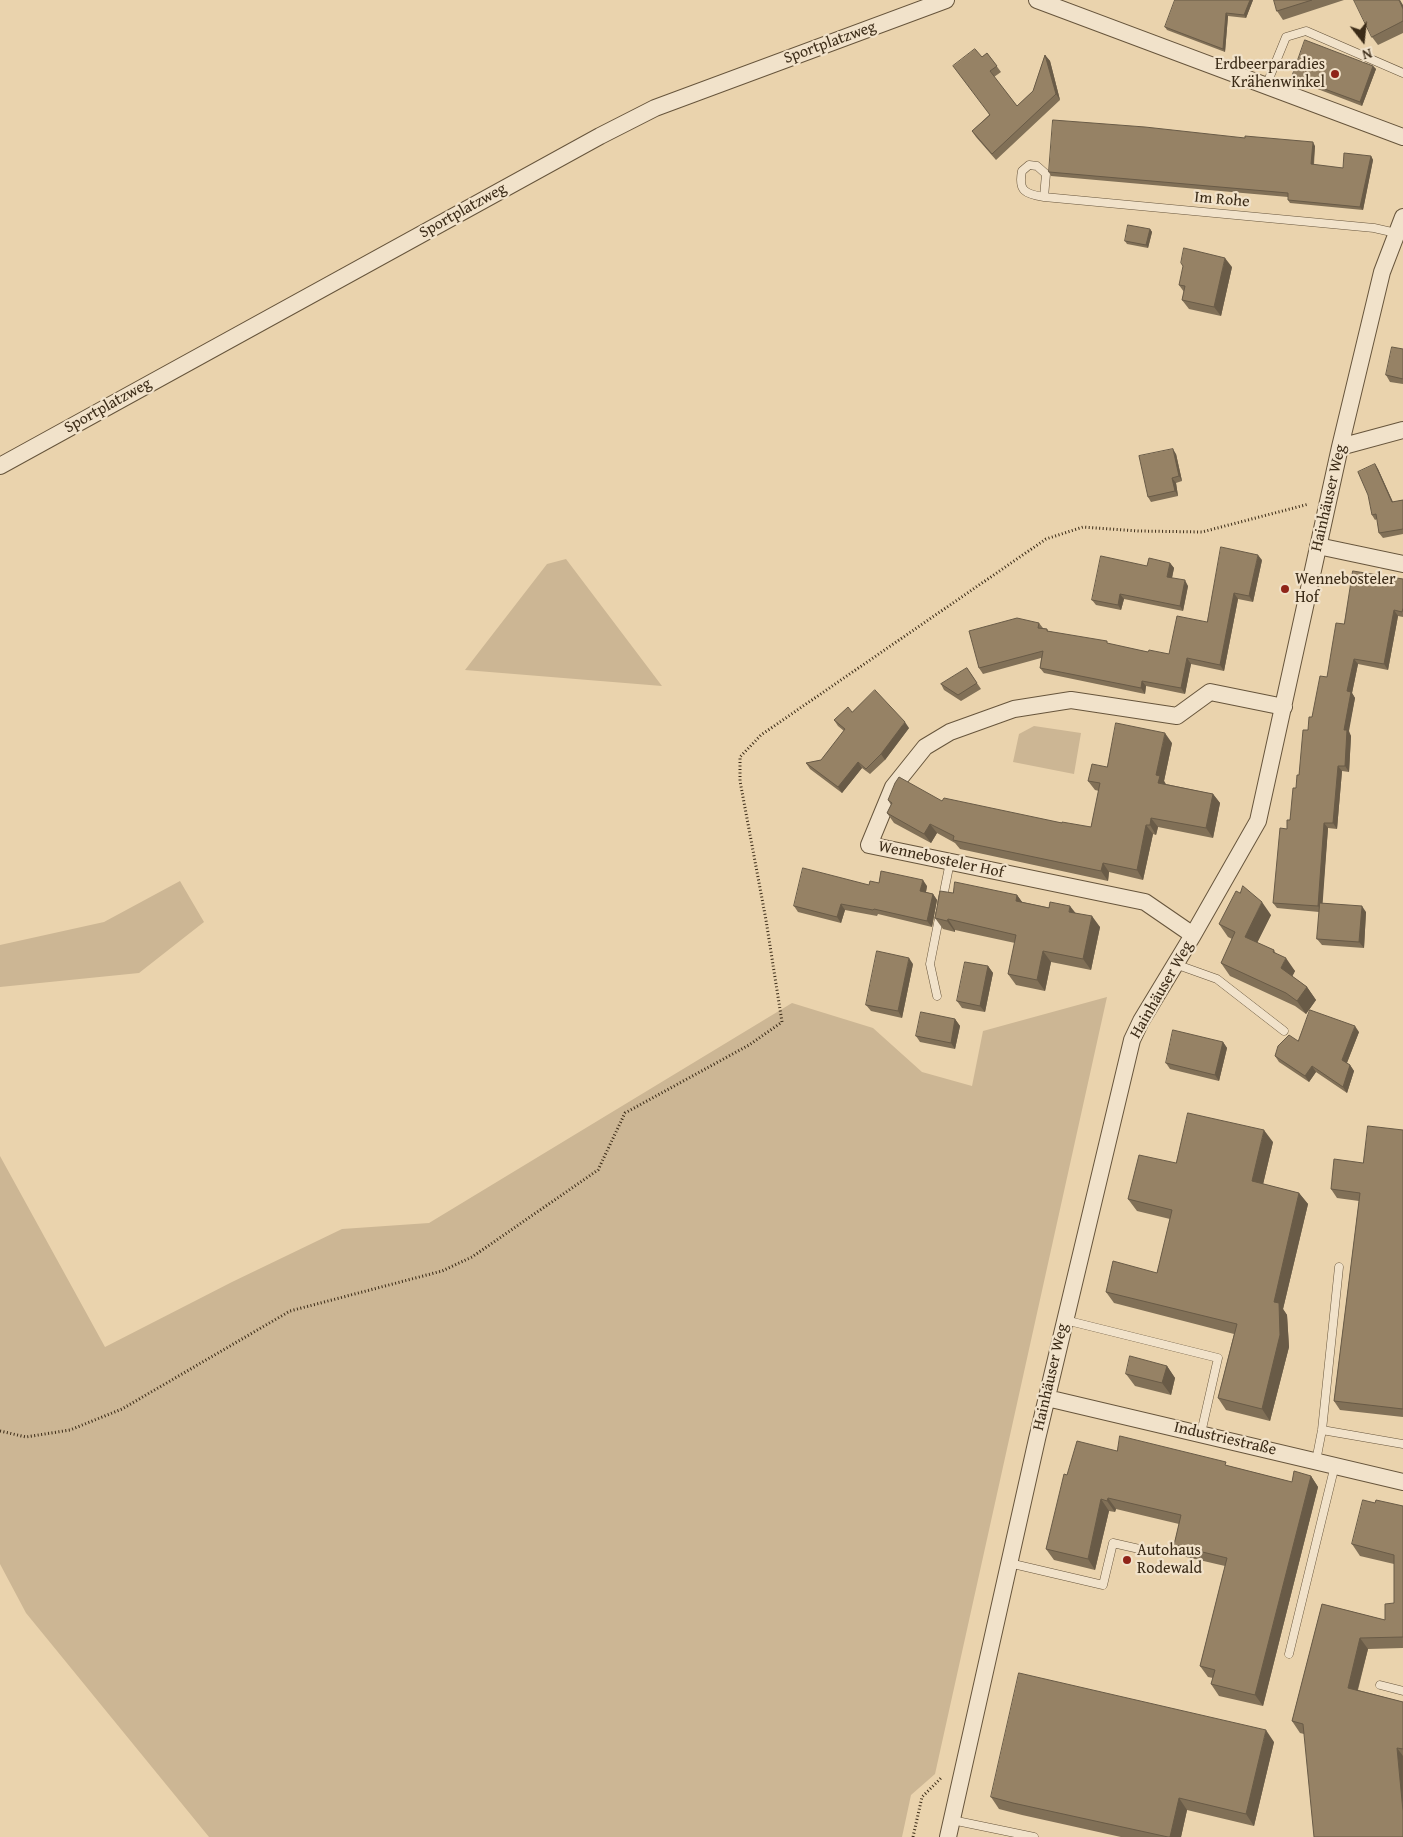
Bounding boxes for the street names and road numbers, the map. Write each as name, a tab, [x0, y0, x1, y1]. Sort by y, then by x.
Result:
street label: Sportplatzweg	[781, 17, 879, 69]
street label: Sportplatzweg	[416, 179, 510, 243]
street label: Im Rohe	[1194, 188, 1250, 212]
street label: Sportplatzweg	[61, 374, 155, 438]
street label: Hainhäuser Weg	[1307, 443, 1351, 553]
street label: Wennebosteler Hof	[876, 837, 1006, 883]
street label: Hainhäuser Weg	[1126, 938, 1198, 1042]
street label: Hainhäuser Weg	[1029, 1322, 1073, 1432]
street label: Industriestraße	[1172, 1418, 1278, 1460]

